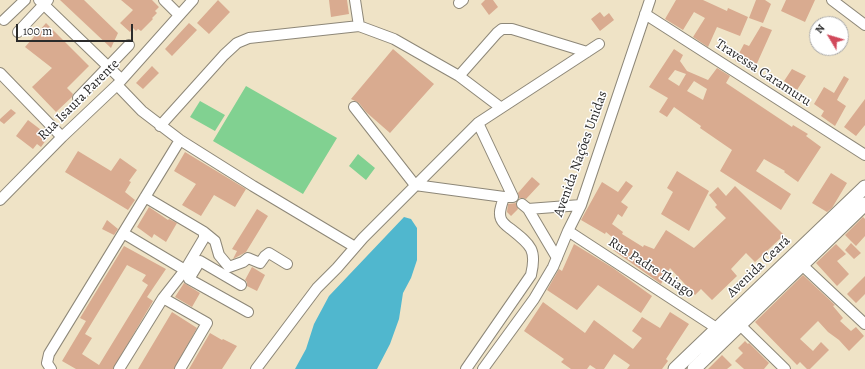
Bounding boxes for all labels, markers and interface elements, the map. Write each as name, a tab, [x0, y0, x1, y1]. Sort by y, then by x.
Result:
scale bar	[18, 16, 135, 42]
north arrow	[809, 16, 849, 56]
text: N	[812, 21, 828, 37]
text: 100 m	[23, 23, 52, 39]
street label: Travessa Caramuru	[712, 36, 814, 110]
street label: Rua Isaura Parente	[35, 56, 123, 144]
street label: Avenida Nações Unidas	[550, 89, 612, 219]
street label: Avenida Ceará	[724, 233, 794, 301]
street label: Rua Padre Thiago	[605, 234, 697, 302]

